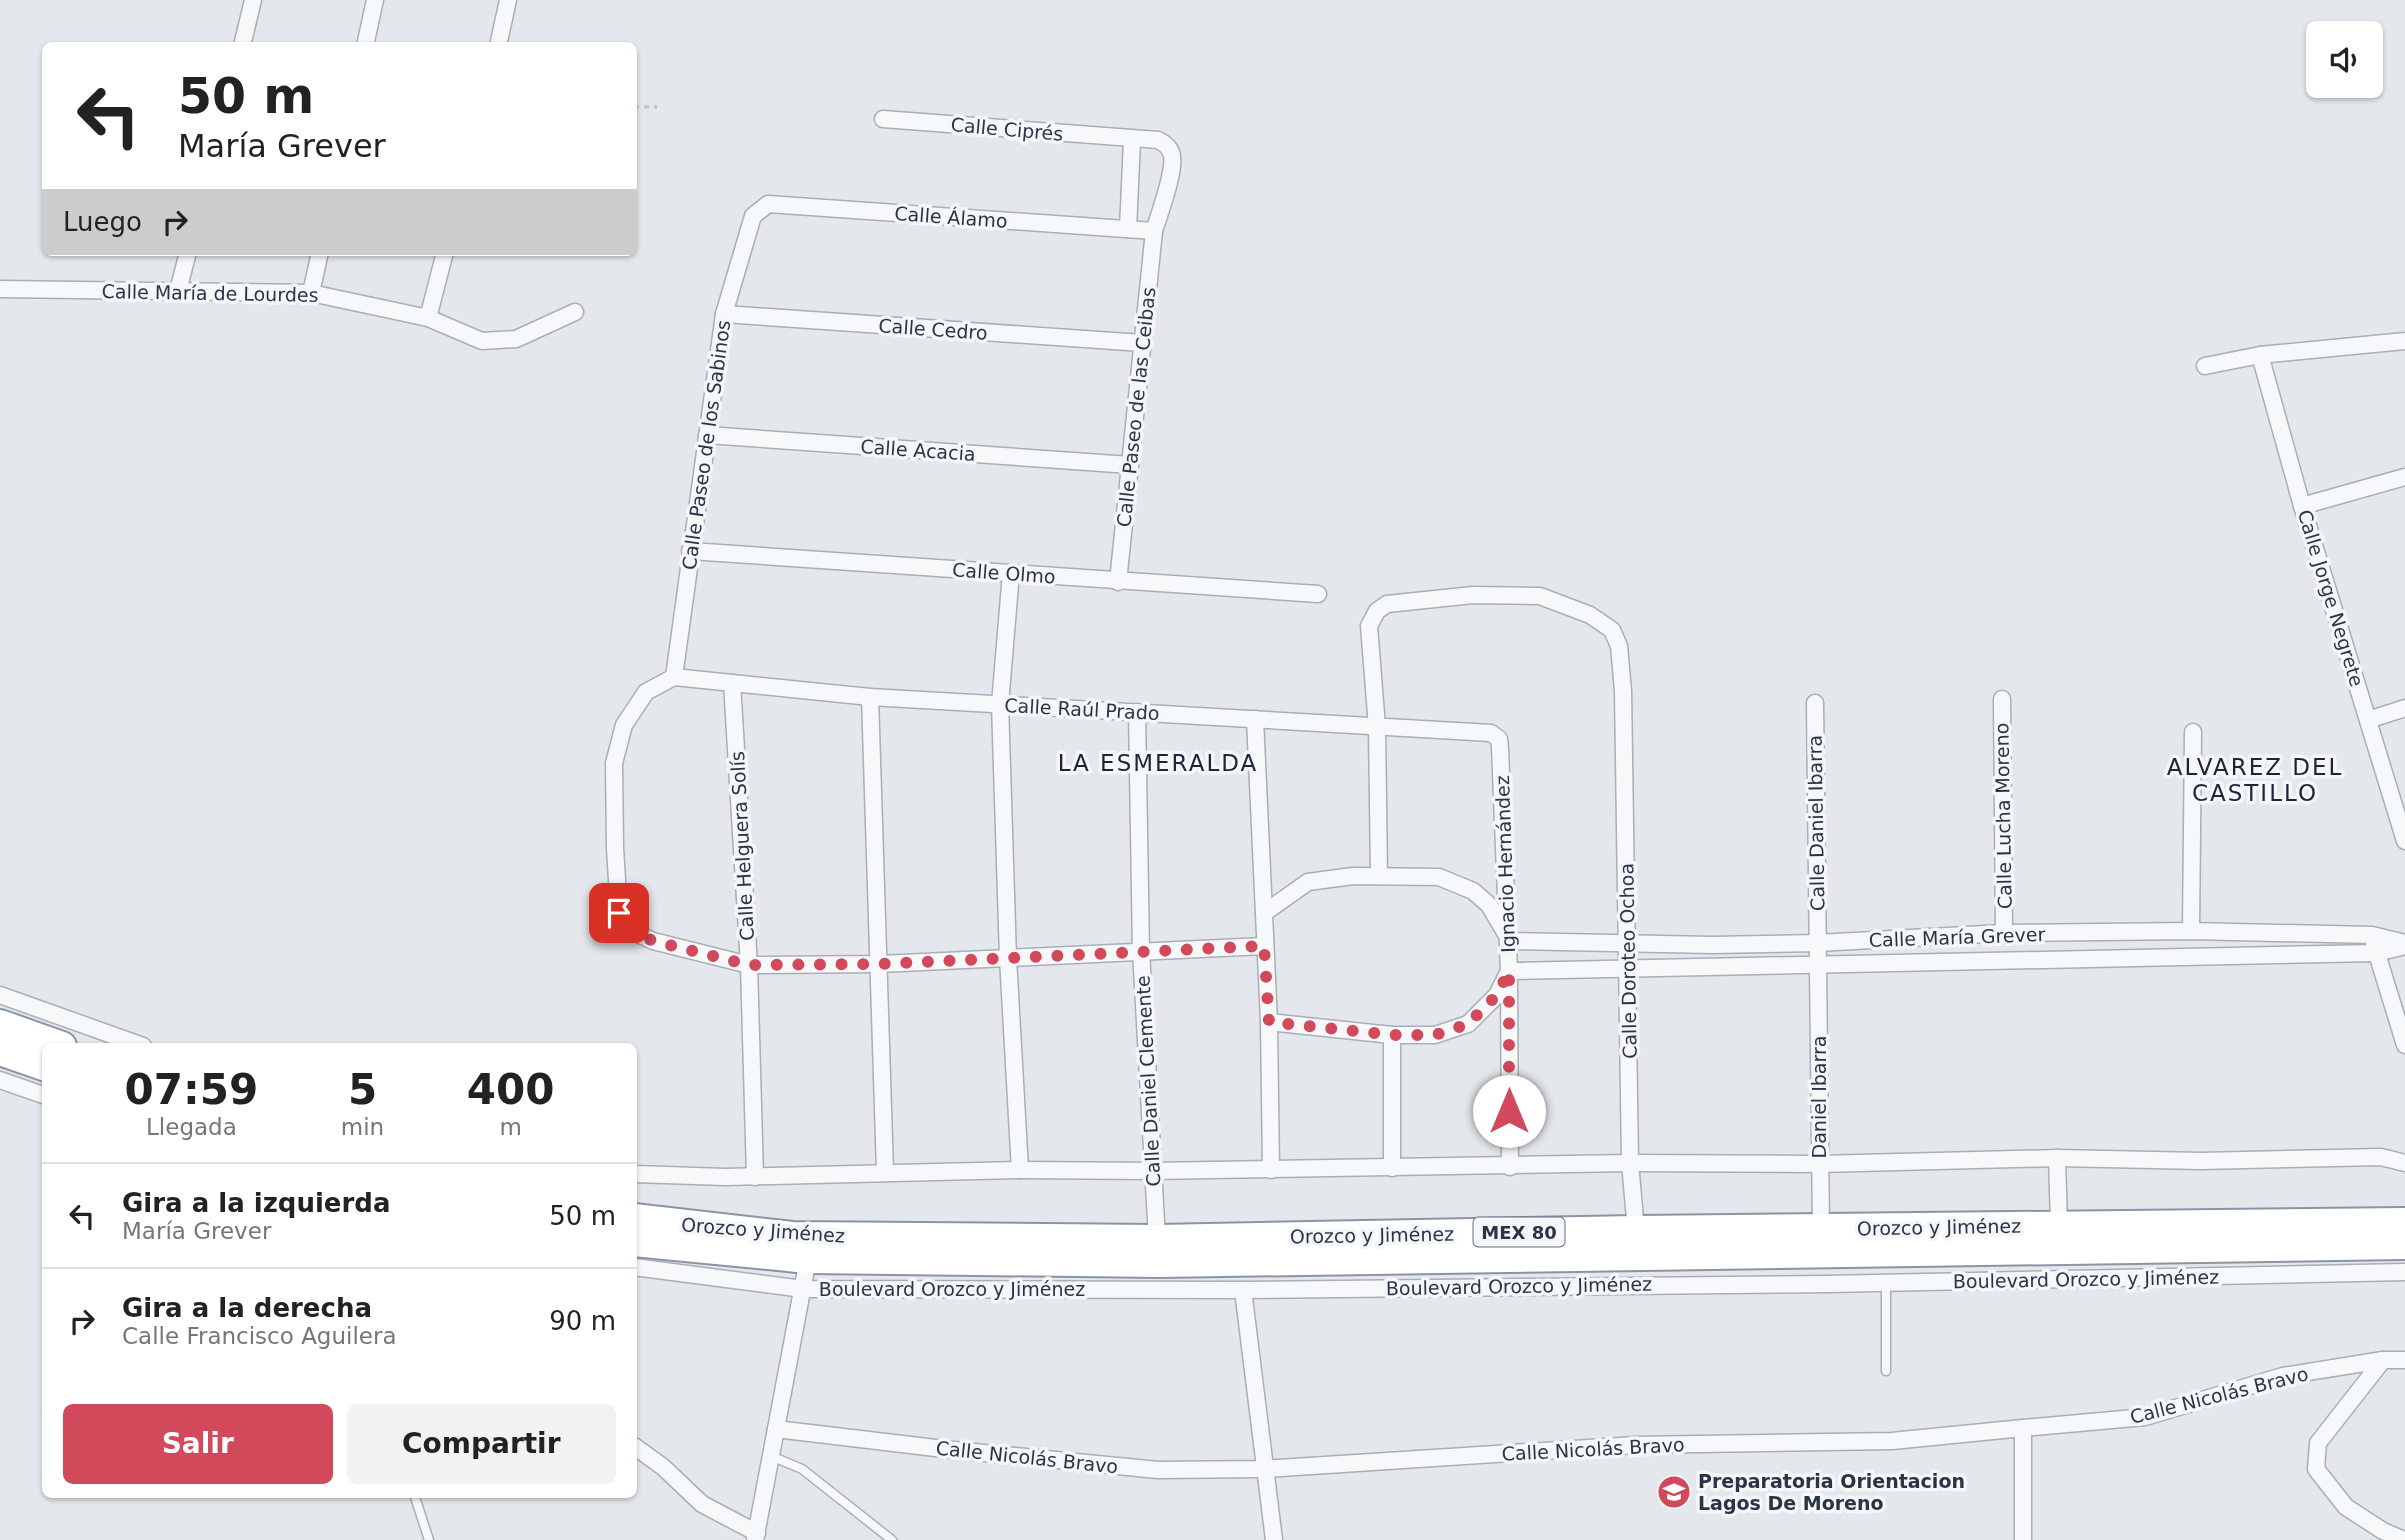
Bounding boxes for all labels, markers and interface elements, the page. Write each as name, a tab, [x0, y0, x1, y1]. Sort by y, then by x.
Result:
map controls	[2306, 21, 2383, 98]
button: sound	[2306, 21, 2383, 98]
text: 50 m	[178, 68, 314, 125]
icon: left	[63, 70, 154, 161]
street label: Calle Ciprés	[950, 113, 1064, 145]
text: María Grever	[178, 127, 386, 165]
street label: Calle Álamo	[894, 202, 1008, 232]
icon: right	[156, 203, 194, 241]
text: Luego	[63, 207, 142, 237]
street label: Calle María de Lourdes	[101, 280, 319, 306]
street label: Calle Paseo de las Ceibas	[1112, 286, 1160, 528]
street label: Calle Cedro	[878, 314, 988, 344]
street label: Calle Paseo de los Sabinos	[678, 319, 734, 571]
street label: Calle Acacia	[860, 435, 976, 465]
street label: Calle Jorge Negrete	[2294, 507, 2368, 689]
street label: Calle Olmo	[952, 558, 1056, 588]
street label: Calle Raúl Prado	[1004, 694, 1160, 724]
street label: Calle Lucha Moreno	[1990, 723, 2016, 909]
street label: Calle Daniel Ibarra	[1803, 735, 1829, 911]
district label: LA ESMERALDA	[1058, 750, 1258, 776]
street label: Calle Helguera Solís	[726, 751, 758, 941]
district label: ALVAREZ DEL CASTILLO	[2167, 754, 2343, 806]
street label: Ignacio Hernández	[1491, 775, 1519, 953]
street label: Calle Doroteo Ochoa	[1615, 863, 1641, 1059]
pin	[589, 883, 649, 943]
icon: arrive	[600, 894, 638, 932]
street label: Calle María Grever	[1868, 923, 2046, 951]
street label: Calle Daniel Clemente	[1131, 975, 1165, 1187]
street label: Daniel Ibarra	[1808, 1036, 1830, 1158]
text: 07:59	[125, 1065, 258, 1114]
text: 5	[348, 1065, 377, 1114]
text: 400	[467, 1065, 554, 1114]
position arrow	[1472, 1074, 1546, 1148]
text: Llegada	[146, 1114, 237, 1140]
text: min	[341, 1114, 384, 1140]
text: m	[499, 1114, 522, 1140]
text: Gira a la izquierda	[122, 1188, 390, 1218]
icon: left	[63, 1197, 101, 1235]
text: 50 m	[549, 1201, 616, 1231]
street label: Orozco y Jiménez	[680, 1213, 846, 1247]
street label: Orozco y Jiménez	[1857, 1215, 2021, 1239]
text: María Grever	[122, 1218, 271, 1244]
road number: MEX 80	[1474, 1218, 1564, 1246]
street label: Orozco y Jiménez	[1290, 1223, 1454, 1247]
street label: Boulevard Orozco y Jiménez	[1953, 1266, 2219, 1292]
street label: Boulevard Orozco y Jiménez	[1386, 1273, 1652, 1299]
street label: Boulevard Orozco y Jiménez	[819, 1278, 1085, 1300]
text: Gira a la derecha	[122, 1293, 372, 1323]
icon: right	[63, 1302, 101, 1340]
text: 90 m	[549, 1306, 616, 1336]
text: Calle Francisco Aguilera	[122, 1323, 397, 1349]
street label: Calle Nicolás Bravo	[2128, 1362, 2310, 1428]
button: Salir	[63, 1404, 333, 1484]
button: Compartir	[347, 1404, 616, 1484]
street label: Calle Nicolás Bravo	[1501, 1433, 1685, 1465]
street label: Calle Nicolás Bravo	[935, 1436, 1119, 1478]
place label: Preparatoria Orientacion Lagos De Moreno	[1698, 1470, 1965, 1514]
school or university icon: Preparatoria Orientacion Lagos De Moreno	[1655, 1473, 1693, 1511]

